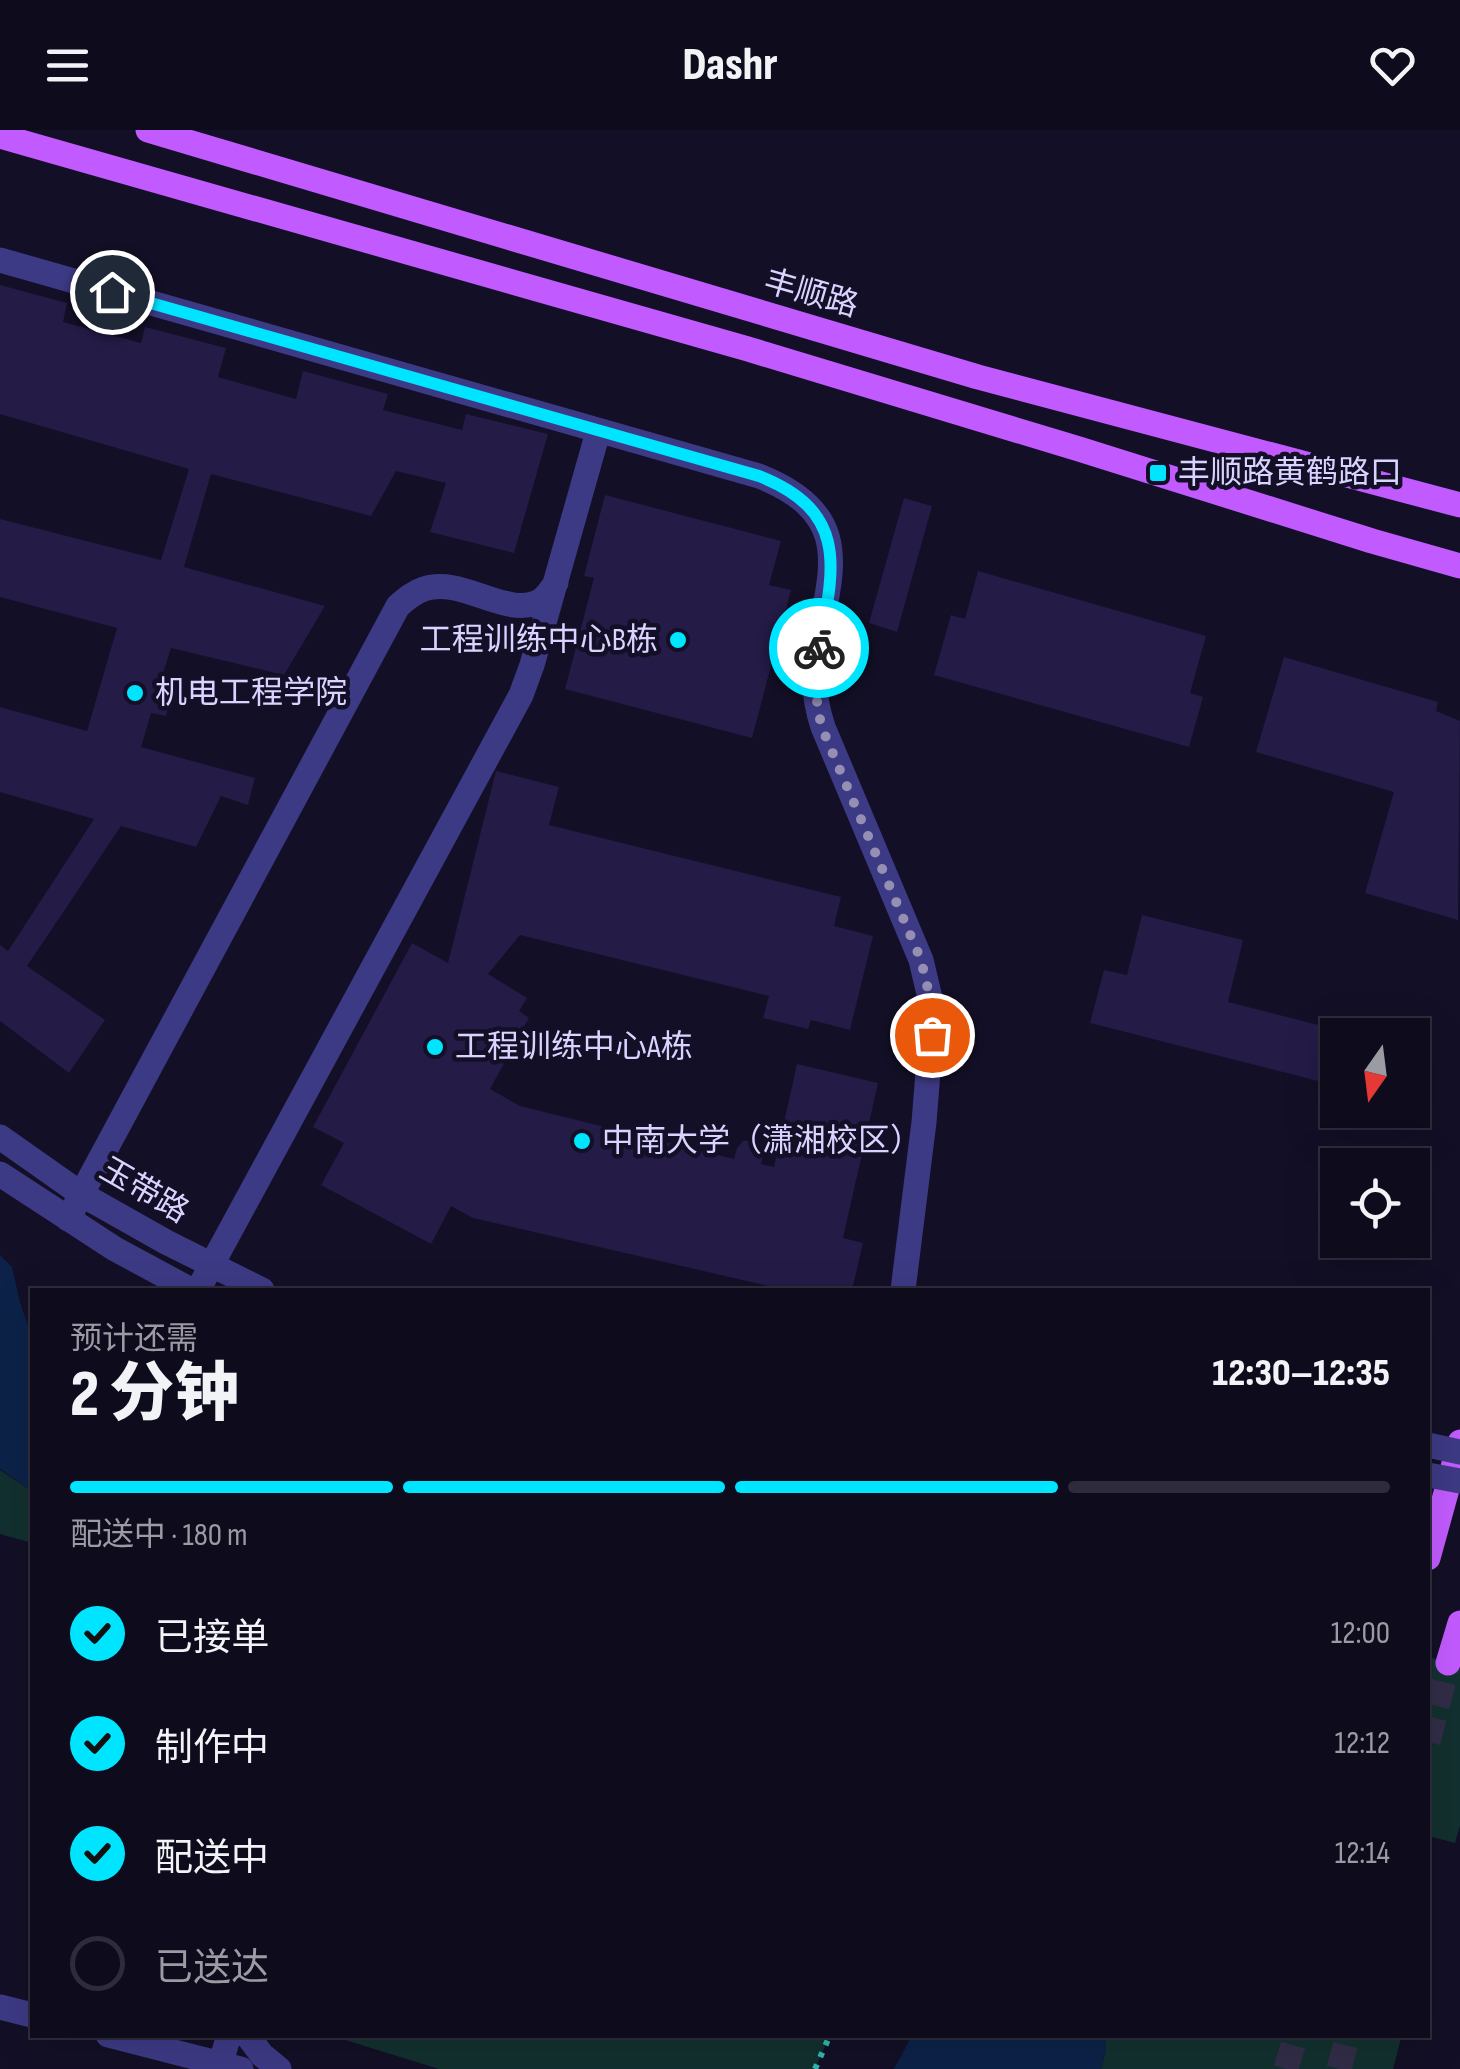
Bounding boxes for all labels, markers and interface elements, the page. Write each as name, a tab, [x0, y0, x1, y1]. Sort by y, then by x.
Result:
icon: menu	[40, 38, 95, 93]
text: Dashr	[682, 38, 778, 93]
icon: heart	[1365, 38, 1420, 93]
pin	[70, 250, 155, 335]
street label: 丰顺路	[759, 262, 863, 326]
icon: home	[85, 265, 140, 320]
place label: 丰顺路黄鹤路口	[1178, 454, 1402, 493]
marker: 丰顺路黄鹤路口	[1147, 462, 1169, 484]
courier	[769, 598, 869, 698]
place label: 工程训练中心B栋	[420, 621, 658, 660]
icon: bike	[792, 621, 847, 676]
marker: 工程训练中心B栋	[667, 629, 689, 651]
place label: 机电工程学院	[155, 674, 347, 713]
marker: 机电工程学院	[124, 682, 146, 704]
pin	[890, 993, 975, 1078]
icon: bag	[905, 1008, 960, 1063]
north arrow	[1320, 1018, 1430, 1128]
map controls	[1320, 1018, 1430, 1258]
place label: 工程训练中心A栋	[455, 1028, 693, 1067]
marker: 工程训练中心A栋	[424, 1036, 446, 1058]
place label: 中南大学（潇湘校区）	[602, 1122, 922, 1161]
marker: 中南大学（潇湘校区）	[571, 1130, 593, 1152]
button: locate	[1320, 1148, 1430, 1258]
street label: 玉带路	[93, 1150, 195, 1232]
text: 预计还需	[70, 1320, 198, 1359]
text: 12:30–12:35	[1212, 1351, 1390, 1396]
text: 2 分钟	[70, 1357, 239, 1435]
text: 配送中 · 180 m	[70, 1516, 248, 1555]
icon: check	[70, 1606, 125, 1661]
text: 12:00	[1331, 1614, 1390, 1653]
text: 已接单	[155, 1616, 269, 1661]
icon: check	[70, 1716, 125, 1771]
text: 12:12	[1334, 1724, 1390, 1763]
text: 制作中	[155, 1726, 269, 1771]
icon: check	[70, 1826, 125, 1881]
text: 12:14	[1335, 1834, 1390, 1873]
text: 配送中	[155, 1836, 269, 1881]
text: 已送达	[155, 1946, 269, 1991]

